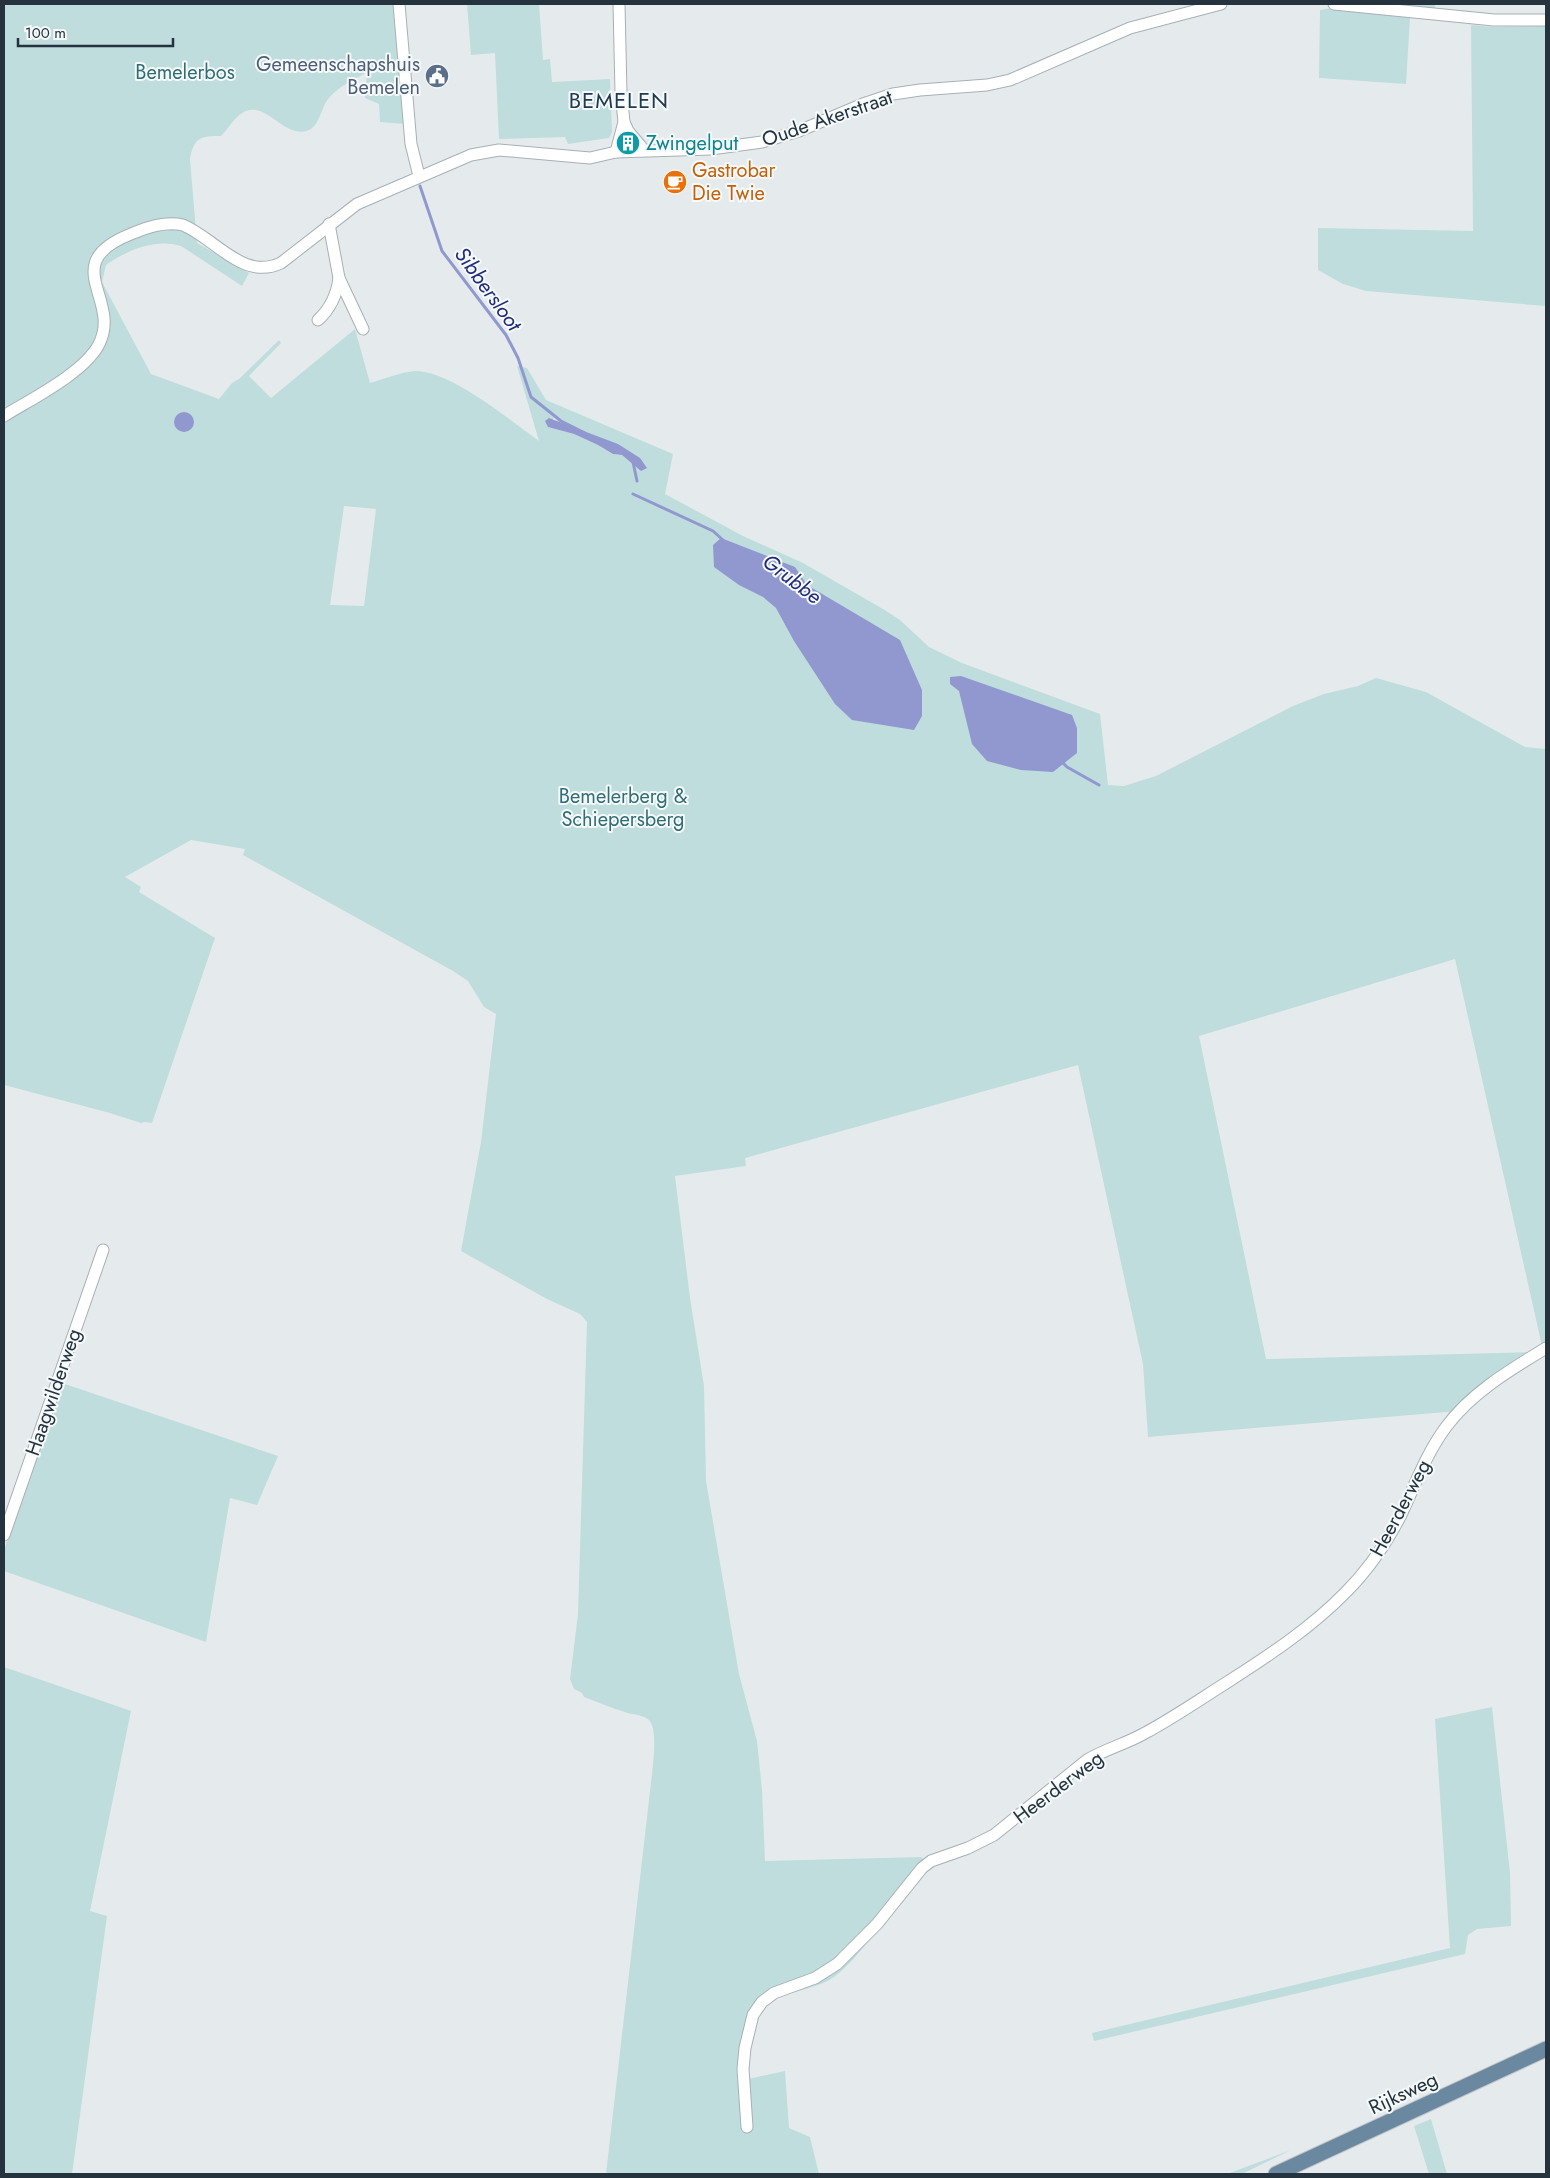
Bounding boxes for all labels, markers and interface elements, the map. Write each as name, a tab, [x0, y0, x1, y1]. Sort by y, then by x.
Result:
scale bar	[18, 15, 172, 47]
text: 100 m	[25, 22, 66, 44]
place label: Gemeenschapshuis Bemelen	[256, 50, 420, 102]
park label: Bemelerbos	[135, 58, 235, 87]
public building icon: Gemeenschapshuis Bemelen	[424, 63, 450, 89]
street label: Oude Akerstraat	[758, 82, 897, 154]
district label: BEMELEN	[569, 84, 669, 116]
place label: Zwingelput	[646, 129, 738, 158]
building icon: Zwingelput	[615, 130, 641, 156]
place label: Gastrobar Die Twie	[692, 156, 775, 208]
cafe icon: Gastrobar Die Twie	[662, 169, 688, 195]
water label: Sibbersloot	[447, 241, 529, 338]
water label: Grubbe	[756, 547, 828, 612]
park label: Bemelerberg & Schiepersberg	[559, 782, 688, 834]
street label: Haagwilderweg	[18, 1325, 89, 1460]
street label: Heerderweg	[1363, 1455, 1438, 1562]
street label: Heerderweg	[1007, 1744, 1109, 1831]
street label: Rijksweg	[1364, 2065, 1442, 2122]

